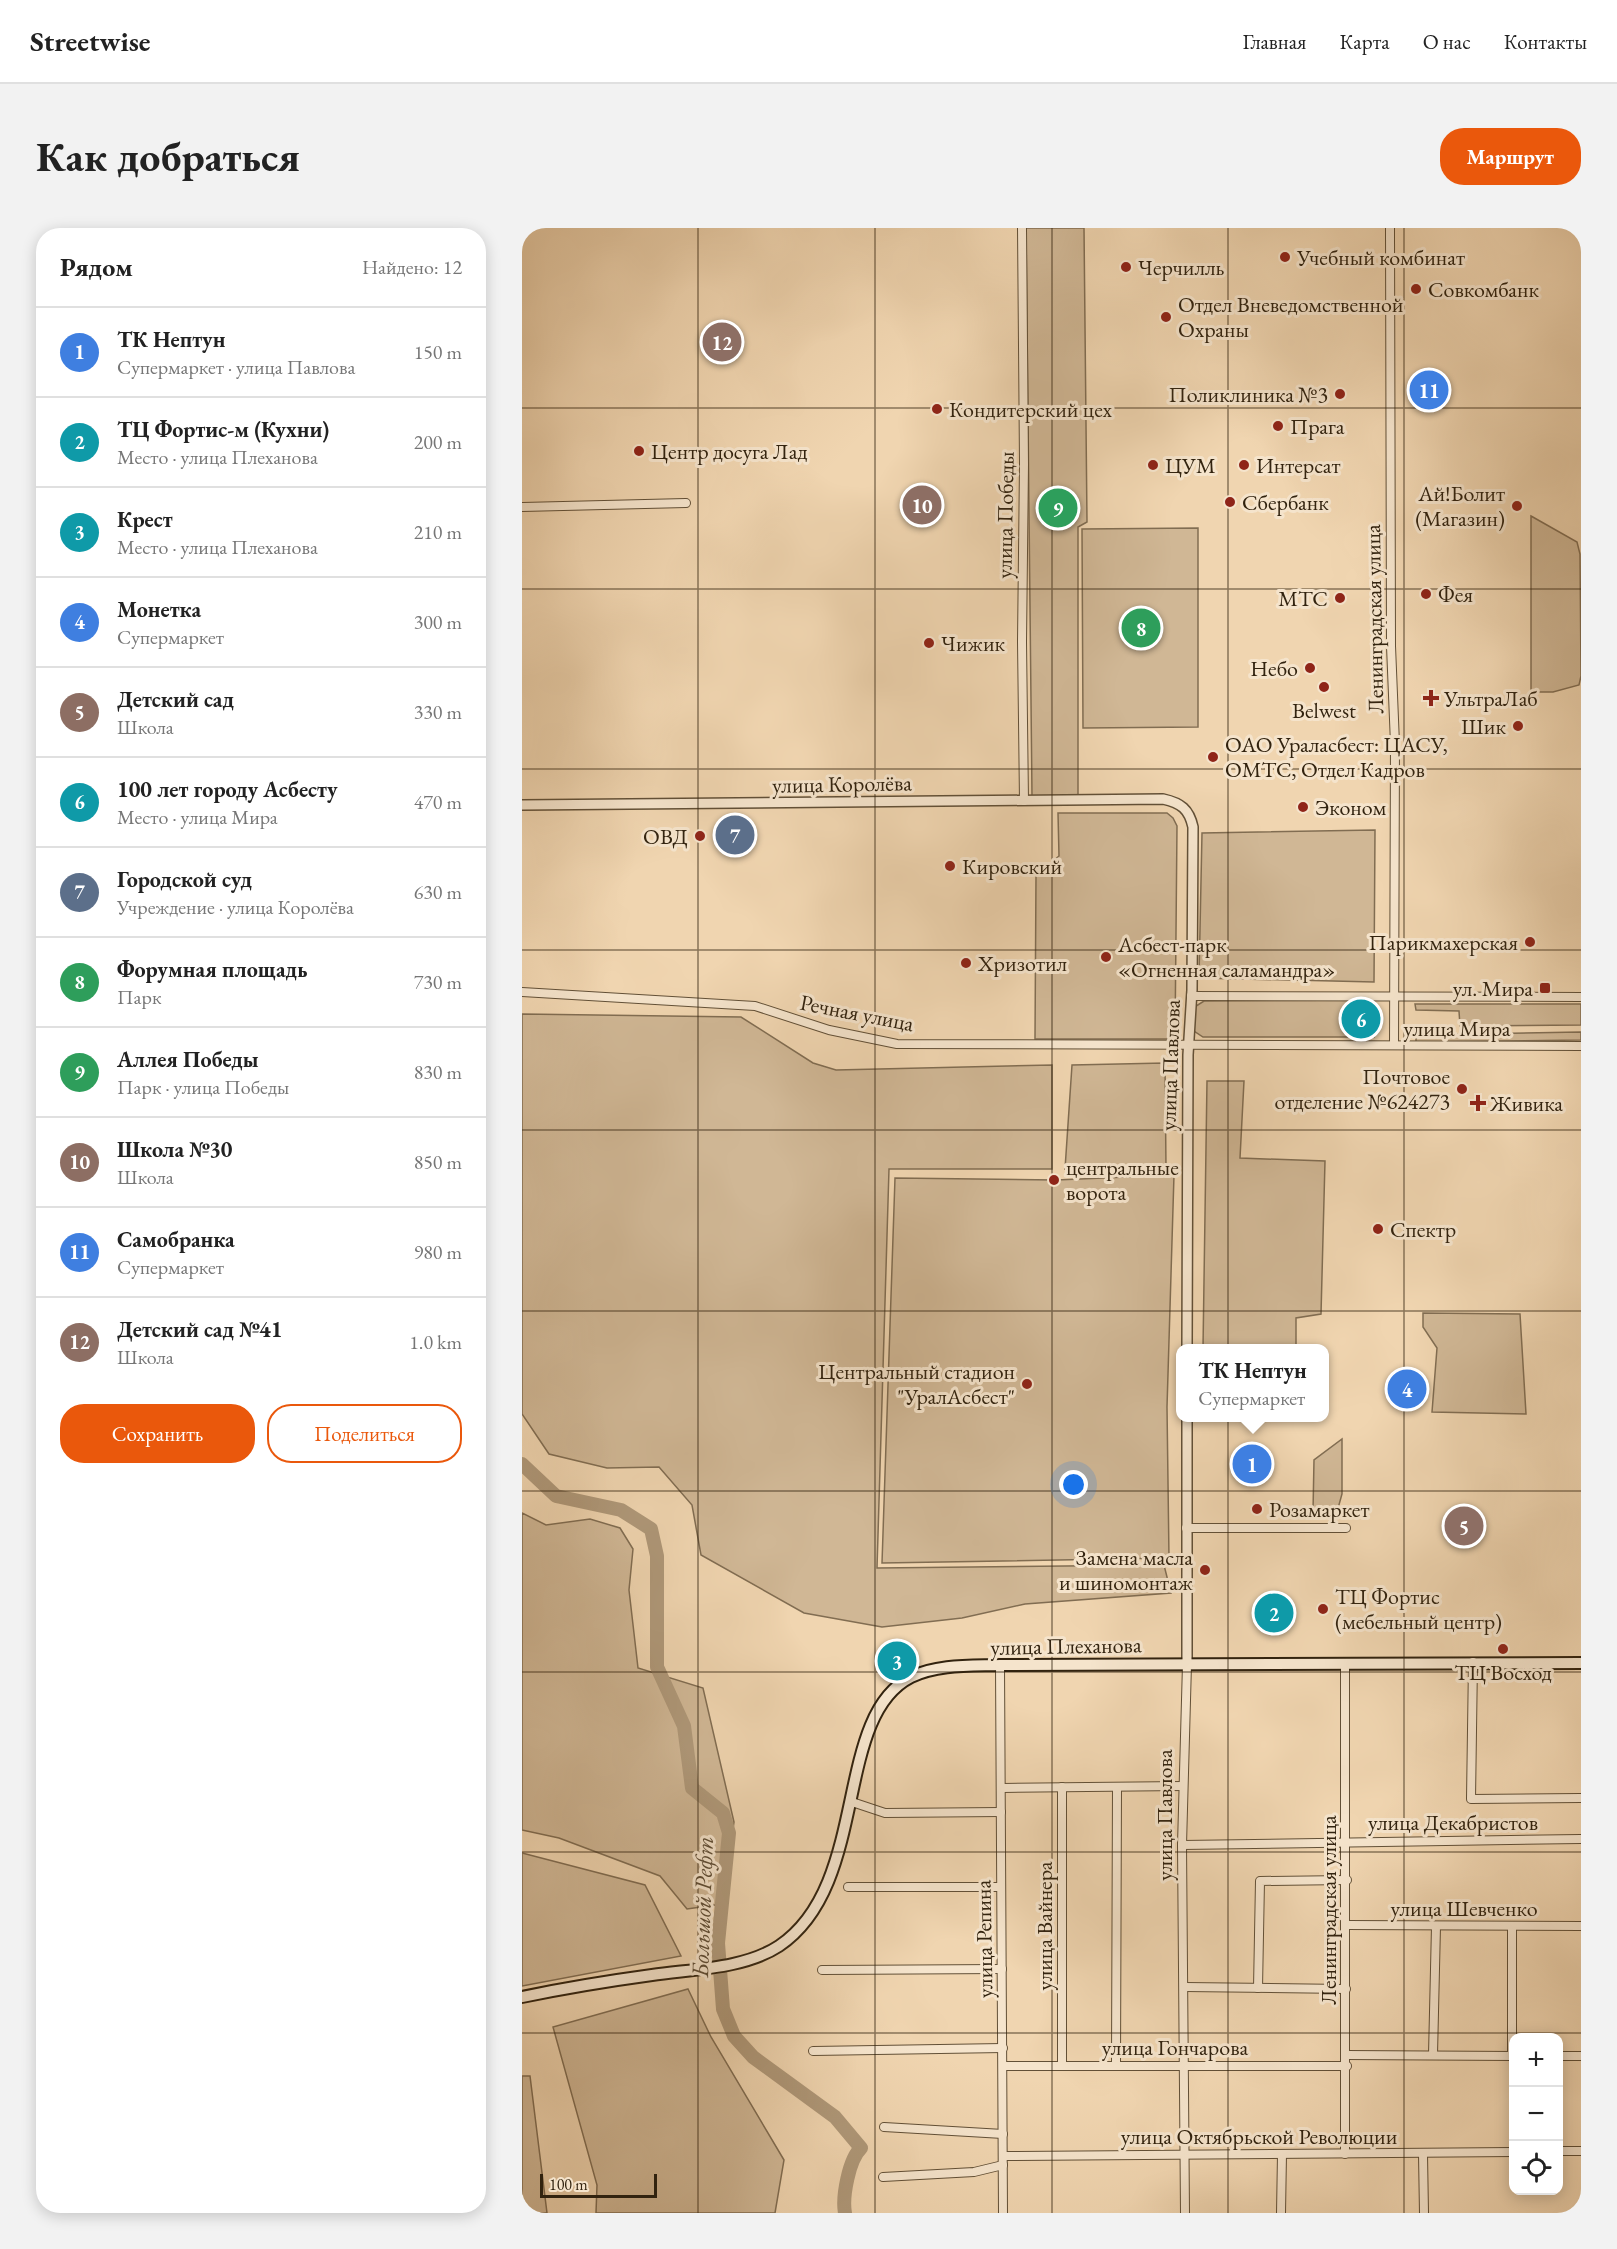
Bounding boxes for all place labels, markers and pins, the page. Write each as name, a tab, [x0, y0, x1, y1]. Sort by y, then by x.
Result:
place label: Учебный комбинат	[1296, 243, 1465, 272]
marker: Учебный комбинат	[1278, 250, 1292, 264]
place label: Черчилль	[1138, 253, 1225, 282]
marker: Черчилль	[1119, 260, 1133, 274]
place label: Совкомбанк	[1428, 275, 1540, 304]
marker: Совкомбанк	[1409, 282, 1423, 296]
place label: Отдел Вневедомственной Охраны	[1178, 290, 1404, 344]
marker: Отдел Вневедомственной Охраны	[1159, 310, 1173, 324]
pin: 12	[702, 320, 742, 364]
pin: 11	[1410, 368, 1448, 412]
place label: Поликлиника №3	[1168, 380, 1328, 409]
marker: Поликлиника №3	[1333, 387, 1347, 401]
place label: Кондитерский цех	[949, 395, 1112, 424]
marker: Кондитерский цех	[930, 402, 944, 416]
place label: Прага	[1290, 412, 1345, 441]
marker: Прага	[1271, 419, 1285, 433]
place label: Центр досуга Лад	[651, 437, 807, 466]
marker: Центр досуга Лад	[632, 444, 646, 458]
place label: ЦУМ	[1165, 451, 1216, 480]
place label: Интерсат	[1256, 451, 1341, 480]
marker: ЦУМ	[1146, 458, 1160, 472]
marker: Интерсат	[1237, 458, 1251, 472]
place label: Ай!Болит (Магазин)	[1415, 479, 1505, 533]
pin: 10	[902, 482, 942, 528]
pin: 9	[1038, 486, 1078, 530]
place label: Сбербанк	[1242, 488, 1329, 517]
marker: Сбербанк	[1223, 495, 1237, 509]
marker: Ай!Болит (Магазин)	[1510, 499, 1524, 513]
place label: Фея	[1438, 580, 1473, 609]
place label: МТС	[1278, 584, 1328, 613]
marker: Фея	[1419, 587, 1433, 601]
marker: МТС	[1333, 591, 1347, 605]
pin: 8	[1122, 606, 1160, 650]
place label: Чижик	[941, 629, 1006, 658]
marker: Чижик	[922, 636, 936, 650]
place label: Небо	[1250, 654, 1298, 683]
marker: Небо	[1303, 661, 1317, 675]
marker: Belwest	[1317, 680, 1331, 694]
place label: УльтраЛаб	[1443, 684, 1538, 713]
marker: УльтраЛаб	[1422, 689, 1440, 707]
place label: Belwest	[1292, 696, 1356, 725]
place label: Шик	[1461, 712, 1506, 741]
marker: Шик	[1511, 719, 1525, 733]
place label: ОАО Ураласбест: ЦАСУ, ОМТС, Отдел Кадров	[1225, 730, 1448, 784]
marker: ОАО Ураласбест: ЦАСУ, ОМТС, Отдел Кадров	[1206, 750, 1220, 764]
place label: Эконом	[1315, 793, 1386, 822]
marker: Эконом	[1296, 800, 1310, 814]
pin: 7	[716, 812, 754, 858]
place label: ОВД	[643, 822, 688, 851]
marker: ОВД	[693, 829, 707, 843]
place label: Кировский	[962, 852, 1063, 881]
marker: Кировский	[943, 859, 957, 873]
place label: Парикмахерская	[1369, 928, 1518, 957]
place label: Асбест-парк «Огненная саламандра»	[1117, 930, 1335, 984]
marker: Парикмахерская	[1523, 935, 1537, 949]
place label: Хризотил	[977, 949, 1068, 978]
marker: Асбест-парк «Огненная саламандра»	[1099, 950, 1113, 964]
marker: Хризотил	[959, 956, 973, 970]
place label: ул. Мира	[1453, 974, 1533, 1003]
marker: ул. Мира	[1538, 981, 1552, 995]
pin: 6	[1342, 996, 1380, 1042]
place label: Почтовое отделение №624273	[1274, 1062, 1450, 1116]
marker: Почтовое отделение №624273	[1455, 1082, 1469, 1096]
place label: Живика	[1489, 1089, 1563, 1118]
marker: Живика	[1471, 1096, 1485, 1110]
place label: центральные ворота	[1066, 1153, 1179, 1207]
marker: центральные ворота	[1047, 1173, 1061, 1187]
place label: Спектр	[1390, 1215, 1456, 1244]
marker: Спектр	[1371, 1222, 1385, 1236]
place label: Центральный стадион "УралАсбест"	[818, 1357, 1015, 1411]
pin: 4	[1388, 1366, 1426, 1412]
marker: Центральный стадион "УралАсбест"	[1020, 1377, 1034, 1391]
pin: 1	[1232, 1442, 1272, 1486]
place label: Розамаркет	[1269, 1495, 1369, 1524]
marker: Розамаркет	[1250, 1502, 1264, 1516]
pin: 5	[1444, 1504, 1484, 1548]
place label: Замена масла и шиномонтаж	[1059, 1543, 1194, 1597]
marker: Замена масла и шиномонтаж	[1198, 1563, 1212, 1577]
place label: ТЦ Фортис (мебельный центр)	[1335, 1582, 1502, 1636]
pin: 2	[1254, 1590, 1293, 1636]
marker: ТЦ Фортис (мебельный центр)	[1316, 1602, 1330, 1616]
pin: 3	[878, 1638, 916, 1684]
marker: ТЦ Восход	[1496, 1642, 1510, 1656]
place label: ТЦ Восход	[1454, 1658, 1552, 1687]

